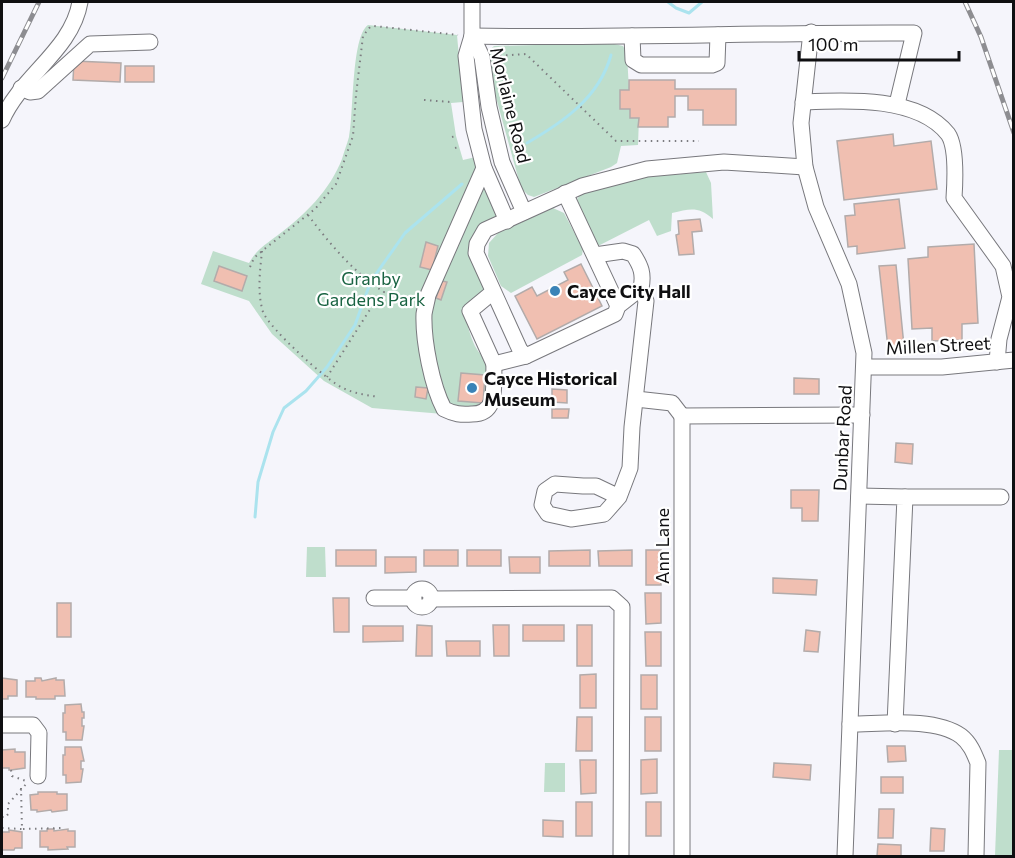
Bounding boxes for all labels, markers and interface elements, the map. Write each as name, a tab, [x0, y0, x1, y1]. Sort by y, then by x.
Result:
scale bar	[799, 24, 960, 62]
text: 100 m	[808, 33, 858, 55]
street label: Morlaine Road	[486, 45, 536, 165]
park label: Granby Gardens Park	[317, 267, 426, 310]
place label: Cayce City Hall	[567, 280, 691, 302]
marker: Cayce City Hall	[548, 284, 562, 298]
street label: Millen Street	[885, 331, 991, 359]
place label: Cayce Historical Museum	[484, 367, 617, 410]
marker: Cayce Historical Museum	[465, 381, 479, 395]
street label: Dunbar Road	[828, 384, 856, 492]
street label: Ann Lane	[651, 508, 673, 584]

